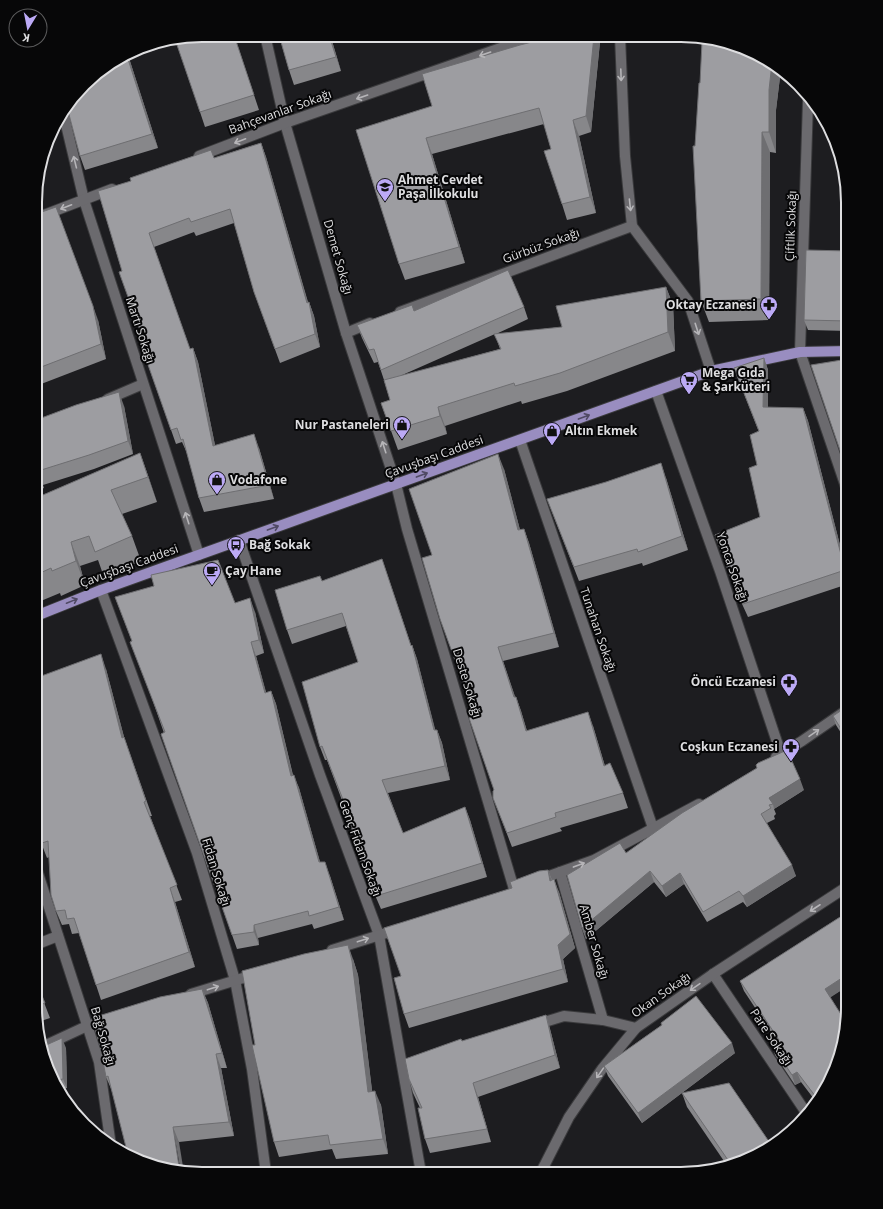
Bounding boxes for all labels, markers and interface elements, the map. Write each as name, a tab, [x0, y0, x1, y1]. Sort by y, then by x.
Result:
north arrow	[8, 8, 48, 48]
text: K	[21, 30, 31, 46]
one-way arrow	[479, 50, 491, 58]
one-way arrow	[617, 68, 625, 81]
street label: Bahçevanlar Sokağı	[226, 85, 334, 138]
one-way arrow	[356, 93, 368, 101]
one-way arrow	[234, 137, 246, 145]
one-way arrow	[71, 155, 79, 168]
place label: Ahmet Cevdet Paşa İlkokulu	[398, 171, 483, 202]
school or university icon: Ahmet Cevdet Paşa İlkokulu	[375, 177, 395, 202]
street label: Çiftlik Sokağı	[781, 190, 800, 262]
one-way arrow	[626, 198, 634, 211]
one-way arrow	[60, 203, 72, 211]
street label: Demet Sokağı	[320, 218, 357, 296]
street label: Gürbüz Sokağı	[500, 224, 582, 267]
street label: Martı Sokağı	[122, 294, 159, 365]
pharmacy icon: Oktay Eczanesi	[759, 295, 779, 320]
place label: Oktay Eczanesi	[666, 296, 756, 313]
one-way arrow	[694, 322, 702, 334]
place label: Mega Gıda & Şarküteri	[702, 364, 770, 395]
supermarket icon: Mega Gıda & Şarküteri	[679, 370, 699, 395]
one-way arrow	[577, 413, 590, 420]
shop icon: Nur Pastaneleri	[392, 415, 412, 440]
place label: Nur Pastaneleri	[295, 416, 389, 433]
shop icon: Altın Ekmek	[542, 421, 562, 446]
place label: Altın Ekmek	[565, 422, 638, 439]
street label: Çavuşbaşı Caddesi	[382, 431, 485, 482]
one-way arrow	[380, 440, 387, 453]
shop icon: Vodafone	[207, 470, 227, 495]
one-way arrow	[415, 470, 427, 478]
place label: Vodafone	[230, 471, 287, 488]
one-way arrow	[183, 511, 190, 524]
one-way arrow	[266, 524, 279, 531]
street label: Yonca Sokağı	[713, 529, 752, 604]
bus stop icon: Bağ Sokak	[226, 535, 246, 560]
place label: Bağ Sokak	[249, 536, 311, 553]
street label: Çavuşbaşı Caddesi	[77, 540, 180, 591]
cafe icon: Çay Hane	[202, 561, 222, 586]
place label: Çay Hane	[225, 562, 281, 579]
street label: Tunahan Sokağı	[576, 585, 621, 675]
one-way arrow	[65, 597, 77, 605]
street label: Deste Sokağı	[449, 646, 486, 720]
pharmacy icon: Öncü Eczanesi	[779, 672, 799, 697]
place label: Öncü Eczanesi	[691, 673, 776, 690]
one-way arrow	[808, 729, 819, 737]
pharmacy icon: Coşkun Eczanesi	[781, 737, 801, 762]
place label: Coşkun Eczanesi	[680, 738, 778, 755]
street label: Genç Fidan Sokağı	[335, 797, 386, 899]
street label: Fidan Sokağı	[198, 836, 235, 908]
one-way arrow	[572, 861, 584, 869]
street label: Amber Sokağı	[576, 902, 613, 981]
one-way arrow	[809, 904, 821, 912]
one-way arrow	[357, 936, 370, 943]
street label: Okan Sokağı	[628, 968, 694, 1021]
one-way arrow	[206, 983, 218, 991]
one-way arrow	[690, 983, 701, 991]
street label: Bağ Sokağı	[87, 1005, 120, 1067]
street label: Pare Sokağı	[746, 1005, 797, 1068]
one-way arrow	[596, 1068, 604, 1079]

